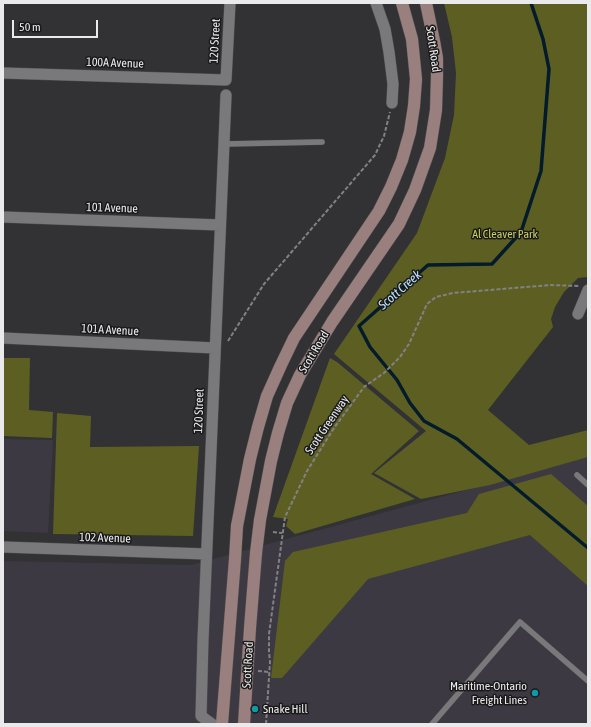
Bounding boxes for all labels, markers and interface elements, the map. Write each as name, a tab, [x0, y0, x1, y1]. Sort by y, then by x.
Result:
scale bar	[14, 12, 100, 38]
street label: 120 Street	[207, 18, 223, 64]
text: 50 m	[19, 20, 41, 34]
street label: Scott Road	[423, 25, 443, 73]
street label: 100A Avenue	[86, 55, 144, 71]
street label: 101 Avenue	[86, 200, 138, 216]
park label: Al Cleaver Park	[472, 227, 538, 241]
water label: Scott Creek	[375, 267, 425, 313]
street label: 101A Avenue	[81, 321, 139, 339]
street label: Scott Road	[296, 328, 332, 376]
street label: 120 Street	[191, 388, 207, 434]
street label: Scott Greenway	[302, 393, 352, 457]
street label: 102 Avenue	[79, 530, 131, 546]
street label: Scott Road	[240, 641, 256, 689]
place label: Maritime-Ontario Freight Lines	[450, 679, 527, 707]
marker: Maritime-Ontario Freight Lines	[530, 688, 540, 698]
place label: Snake Hill	[263, 702, 308, 716]
marker: Snake Hill	[250, 704, 260, 714]

